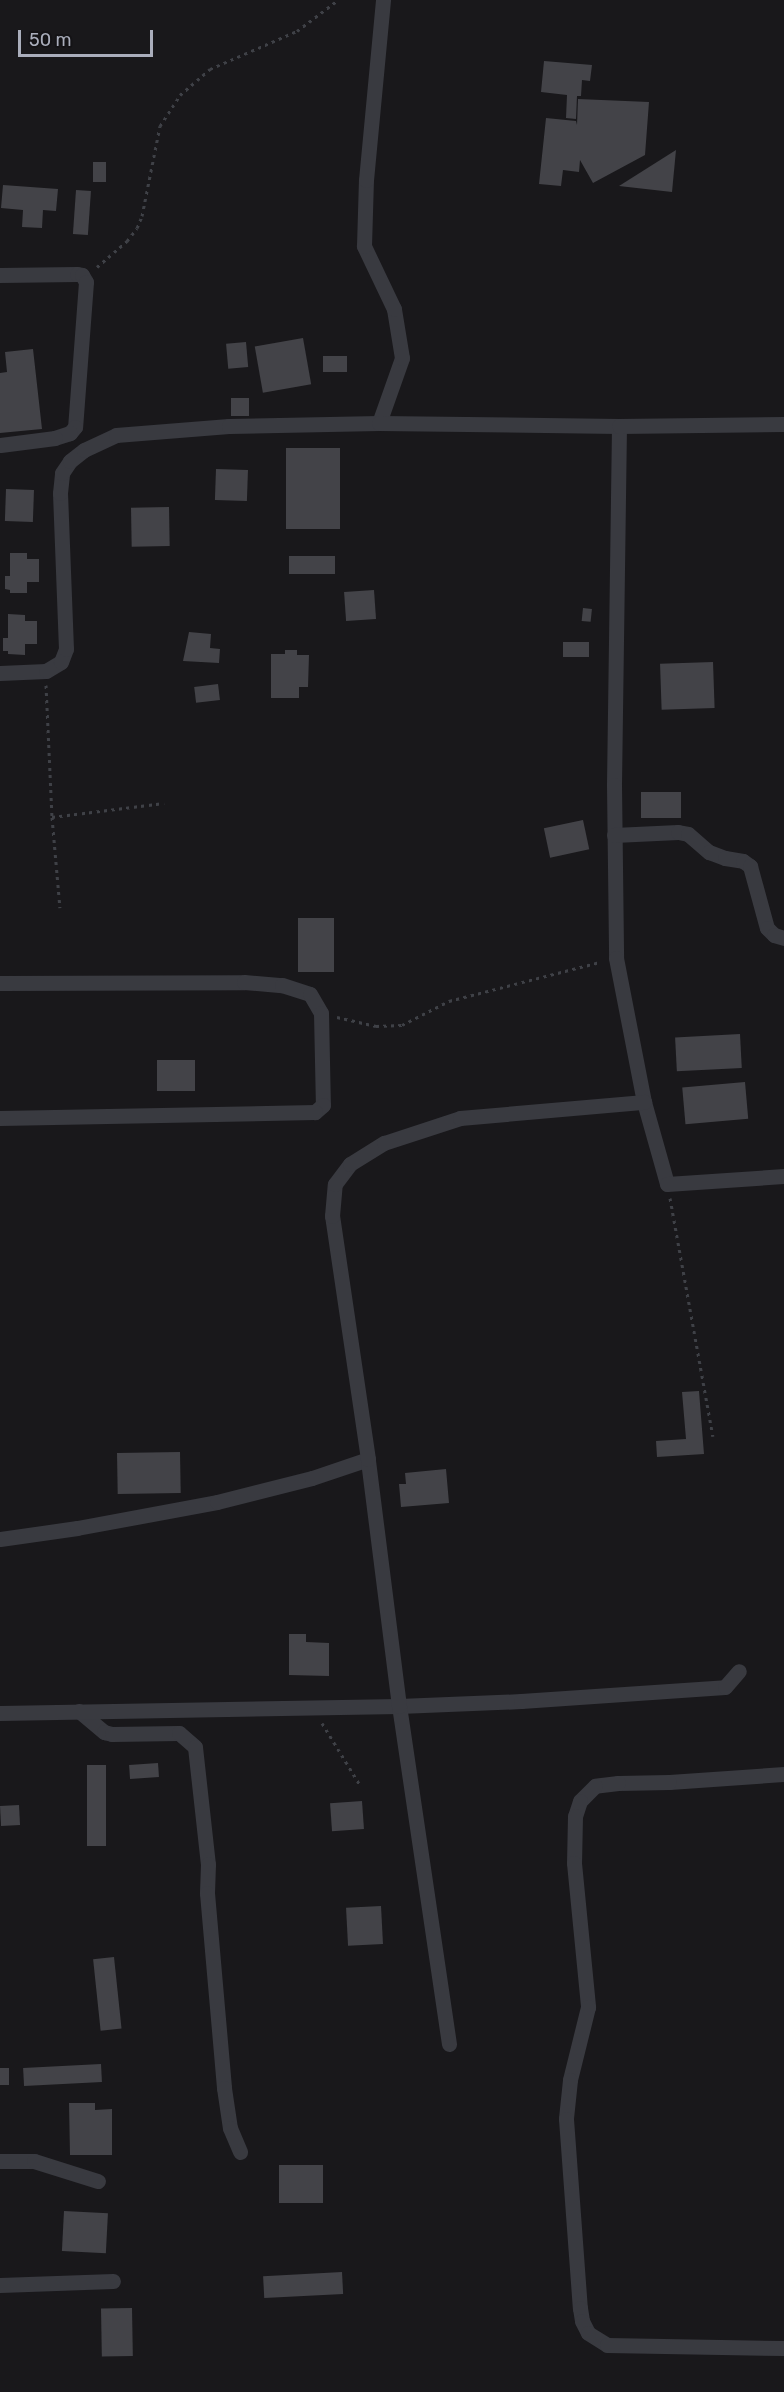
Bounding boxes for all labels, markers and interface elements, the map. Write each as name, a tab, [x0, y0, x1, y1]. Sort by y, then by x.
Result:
scale bar	[21, 18, 156, 56]
text: 50 m	[29, 29, 72, 51]

